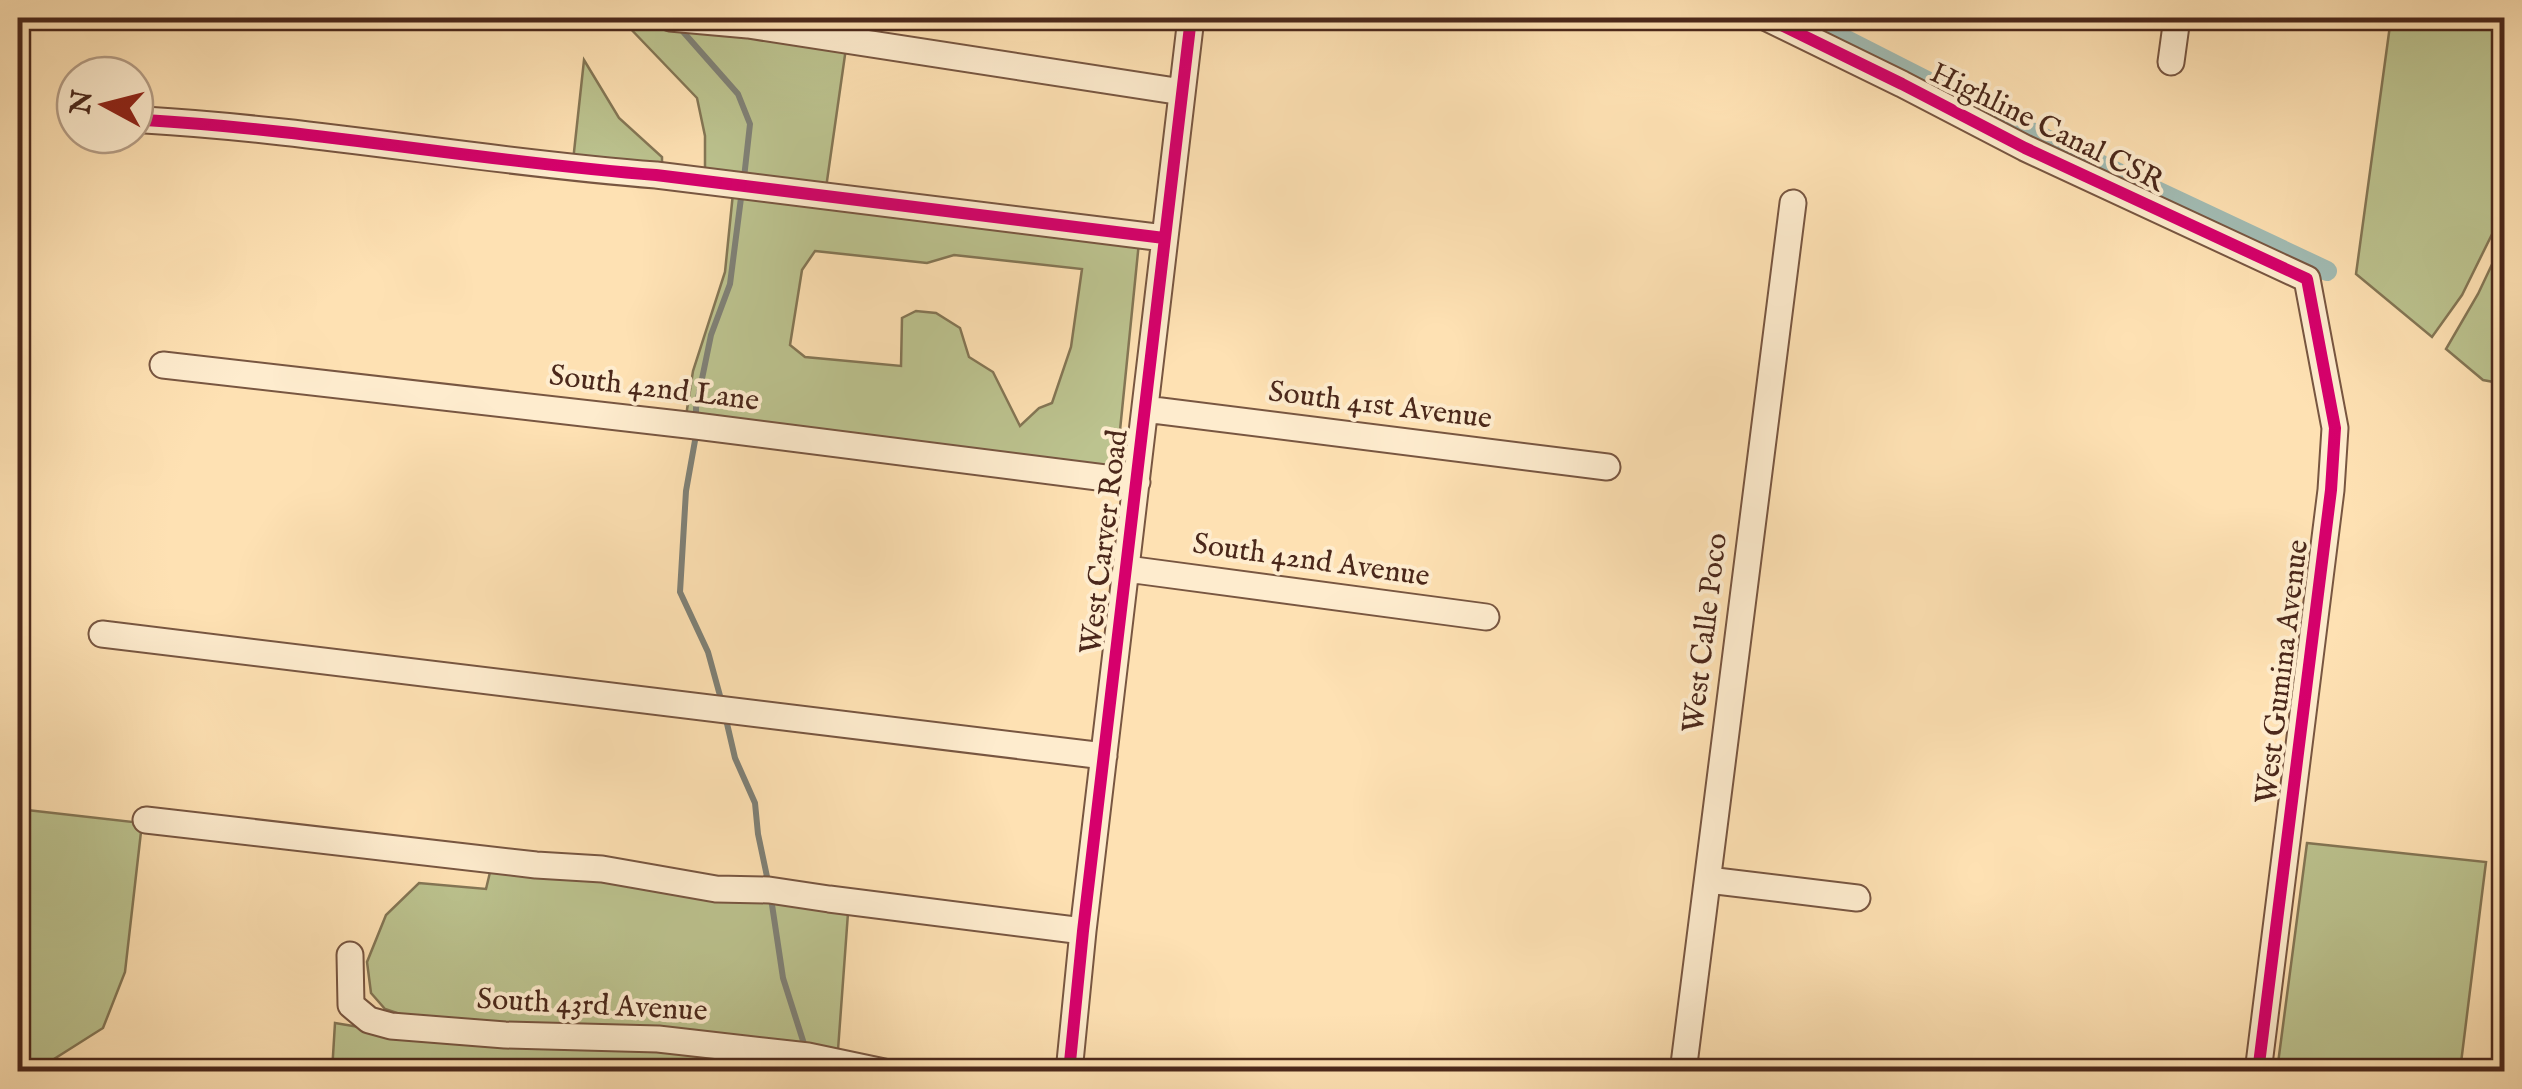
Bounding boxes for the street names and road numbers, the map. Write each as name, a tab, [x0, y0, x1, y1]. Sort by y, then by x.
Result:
street label: Highline Canal CSR	[1924, 55, 2172, 202]
street label: South 42nd Lane	[547, 357, 761, 421]
street label: South 41st Avenue	[1266, 373, 1494, 439]
street label: West Carver Road	[1072, 427, 1138, 656]
street label: South 42nd Avenue	[1190, 526, 1432, 596]
street label: West Calle Poco	[1675, 531, 1737, 735]
street label: West Gumina Avenue	[2248, 538, 2318, 806]
street label: South 43rd Avenue	[476, 981, 708, 1031]

